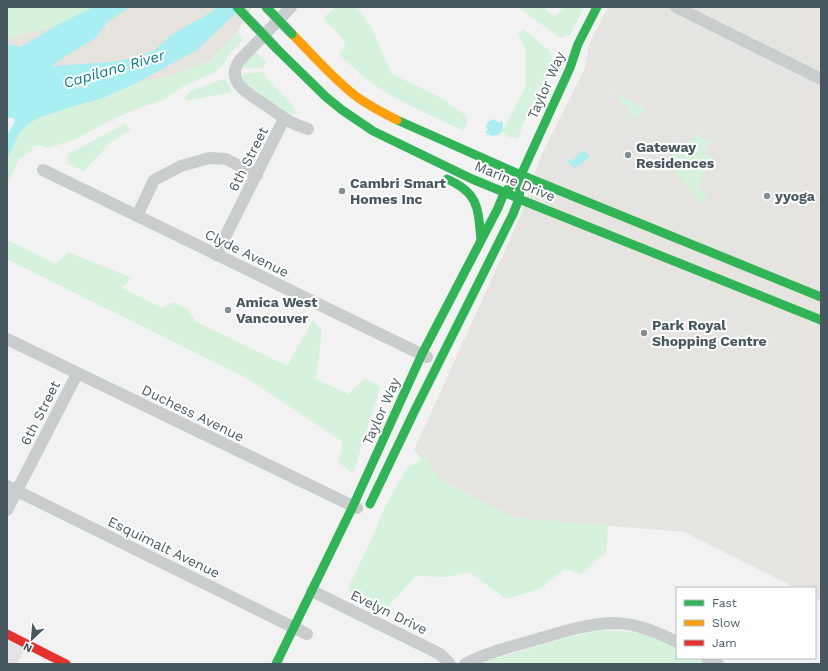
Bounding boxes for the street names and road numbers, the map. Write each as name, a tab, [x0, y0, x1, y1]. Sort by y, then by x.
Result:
street label: Taylor Way	[524, 48, 568, 121]
street label: 6th Street	[225, 124, 271, 194]
street label: Marine Drive	[472, 158, 558, 204]
street label: Clyde Avenue	[202, 226, 292, 280]
street label: Taylor Way	[359, 374, 403, 447]
street label: 6th Street	[17, 378, 63, 448]
street label: Duchess Avenue	[139, 381, 247, 445]
street label: Esquimalt Avenue	[106, 513, 222, 581]
street label: Evelyn Drive	[348, 587, 430, 637]

